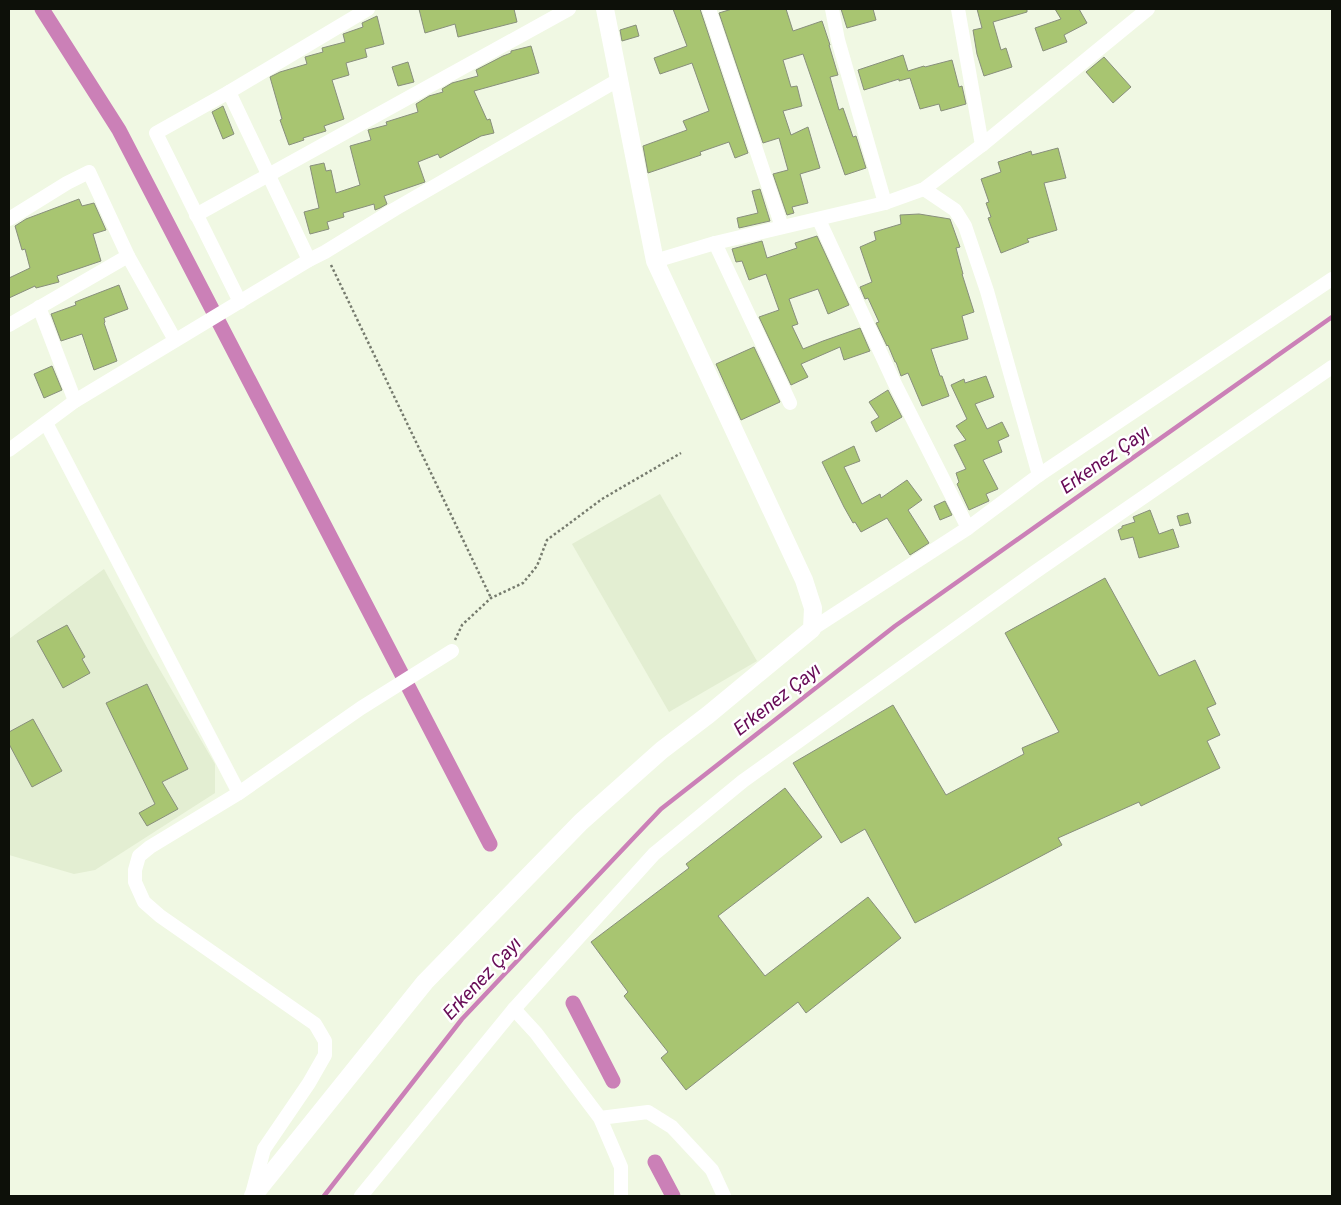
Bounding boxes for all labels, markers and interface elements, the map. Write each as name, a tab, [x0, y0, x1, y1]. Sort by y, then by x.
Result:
water label: Erkenez Çayı	[1056, 420, 1154, 498]
water label: Erkenez Çayı	[729, 658, 825, 740]
water label: Erkenez Çayı	[438, 932, 526, 1024]

